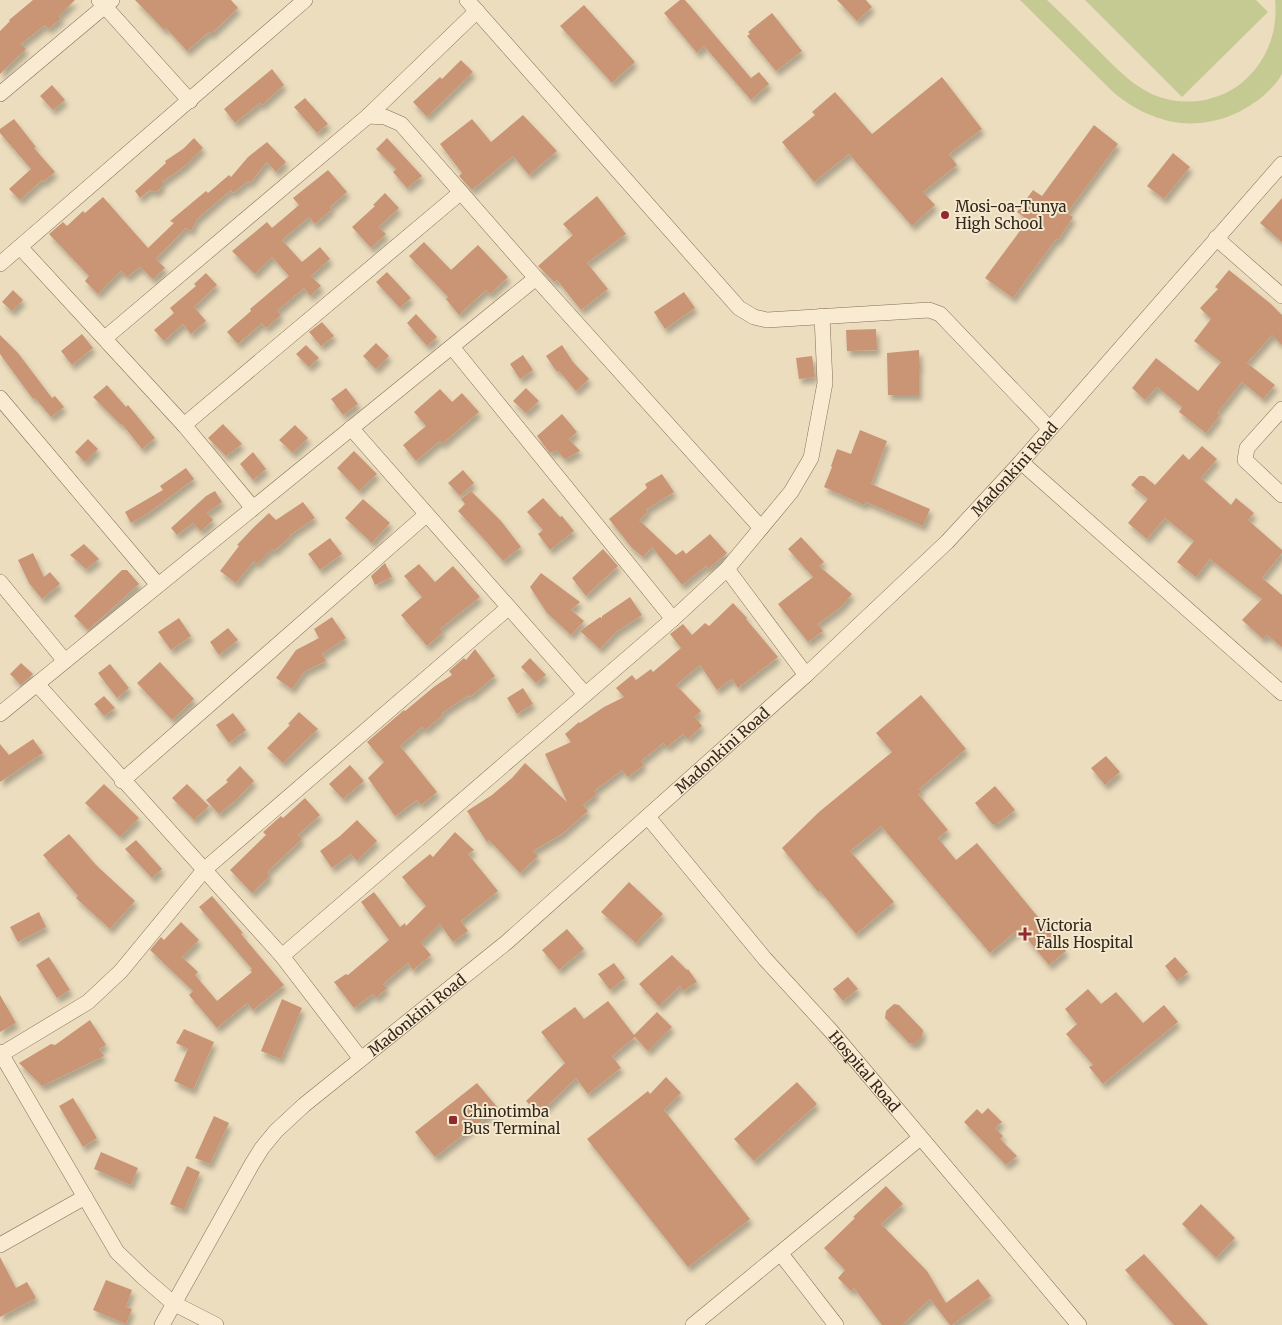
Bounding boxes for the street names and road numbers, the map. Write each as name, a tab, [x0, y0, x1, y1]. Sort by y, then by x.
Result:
street label: Madonkini Road	[967, 418, 1061, 520]
street label: Madonkini Road	[671, 703, 773, 797]
street label: Madonkini Road	[364, 970, 469, 1060]
street label: Hospital Road	[825, 1026, 904, 1116]

